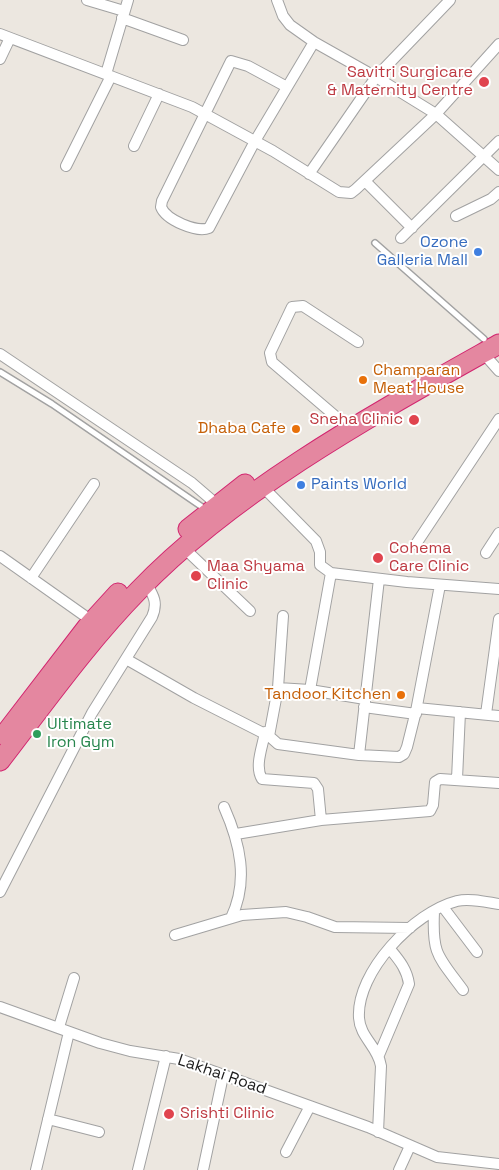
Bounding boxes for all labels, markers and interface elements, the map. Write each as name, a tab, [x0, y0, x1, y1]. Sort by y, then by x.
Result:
place label: Savitri Surgicare & Maternity Centre	[327, 63, 473, 101]
marker: Savitri Surgicare & Maternity Centre	[477, 75, 491, 89]
place label: Ozone Galleria Mall	[377, 233, 468, 271]
marker: Ozone Galleria Mall	[472, 246, 484, 258]
place label: Champaran Meat House	[373, 361, 465, 399]
marker: Champaran Meat House	[357, 374, 369, 386]
place label: Sneha Clinic	[309, 410, 403, 430]
marker: Sneha Clinic	[407, 413, 421, 427]
place label: Dhaba Cafe	[198, 419, 286, 439]
marker: Dhaba Cafe	[290, 423, 302, 435]
place label: Paints World	[311, 475, 407, 495]
marker: Paints World	[295, 479, 307, 491]
place label: Cohema Care Clinic	[389, 539, 469, 577]
marker: Cohema Care Clinic	[371, 551, 385, 565]
place label: Maa Shyama Clinic	[207, 557, 305, 595]
marker: Maa Shyama Clinic	[189, 569, 203, 583]
place label: Tandoor Kitchen	[264, 685, 391, 705]
marker: Tandoor Kitchen	[395, 689, 407, 701]
place label: Ultimate Iron Gym	[47, 715, 115, 753]
marker: Ultimate Iron Gym	[31, 728, 43, 740]
street label: Lakhai Road	[175, 1051, 269, 1099]
place label: Srishti Clinic	[180, 1104, 275, 1124]
marker: Srishti Clinic	[162, 1107, 176, 1121]

